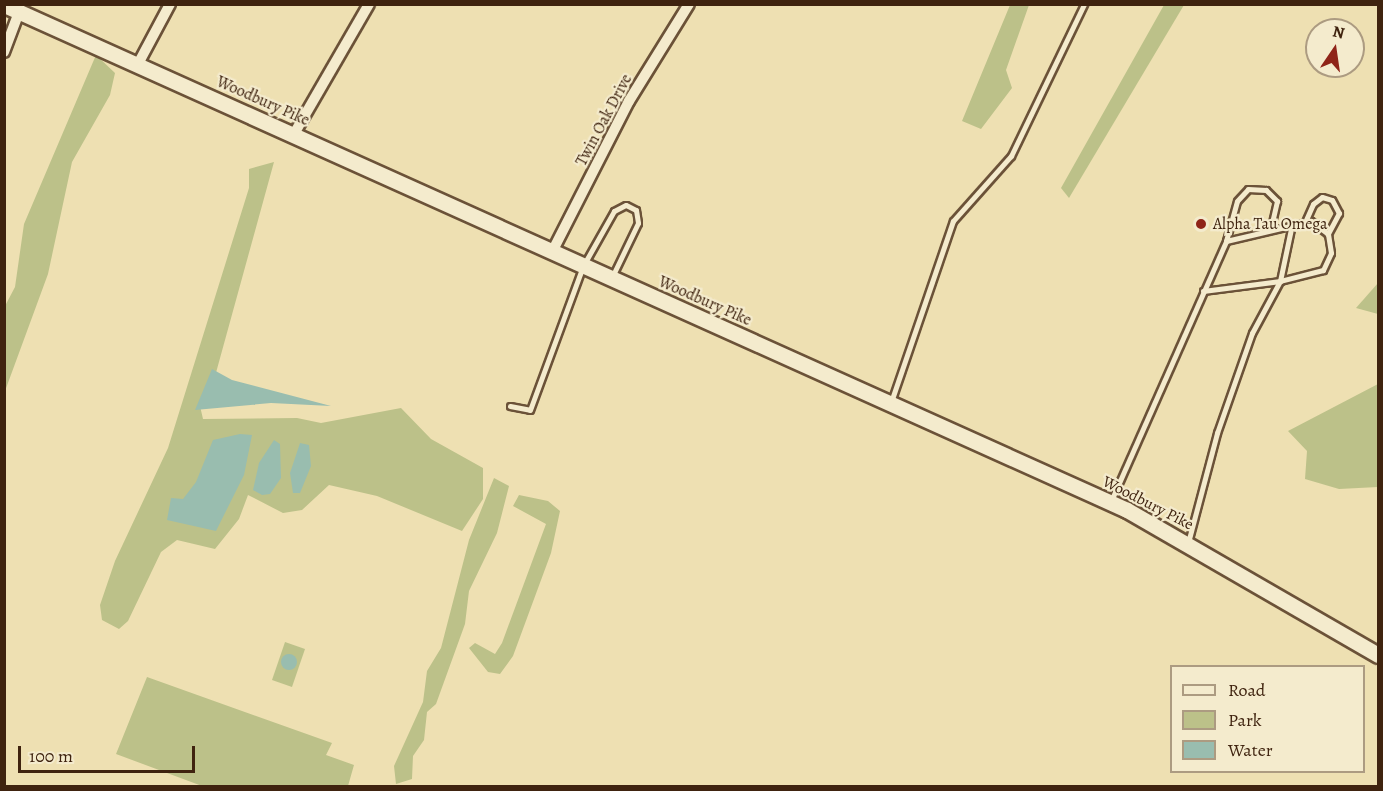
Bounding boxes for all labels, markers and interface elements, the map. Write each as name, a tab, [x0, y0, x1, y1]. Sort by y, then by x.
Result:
north arrow	[1305, 18, 1365, 78]
text: N	[1330, 20, 1347, 44]
street label: Twin Oak Drive	[572, 71, 636, 169]
street label: Woodbury Pike	[214, 72, 312, 130]
place label: Alpha Tau Omega	[1213, 214, 1327, 234]
marker: Alpha Tau Omega	[1194, 217, 1208, 231]
street label: Woodbury Pike	[656, 272, 754, 330]
street label: Woodbury Pike	[1099, 472, 1197, 534]
legend	[1170, 665, 1365, 773]
text: Road	[1228, 678, 1265, 702]
text: Park	[1228, 708, 1262, 732]
scale bar	[21, 734, 198, 772]
text: Water	[1228, 738, 1273, 762]
text: 100 m	[29, 744, 73, 768]

